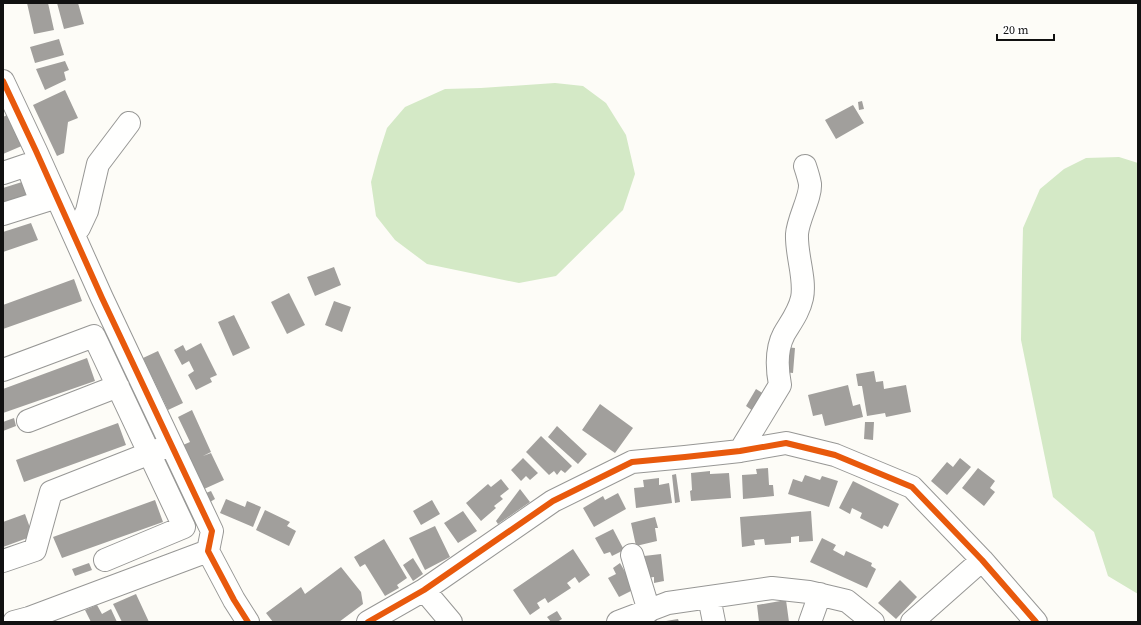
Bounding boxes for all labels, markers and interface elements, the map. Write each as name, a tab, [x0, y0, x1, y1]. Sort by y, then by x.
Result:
scale bar	[997, 16, 1054, 42]
text: 20 m	[1003, 22, 1029, 38]

